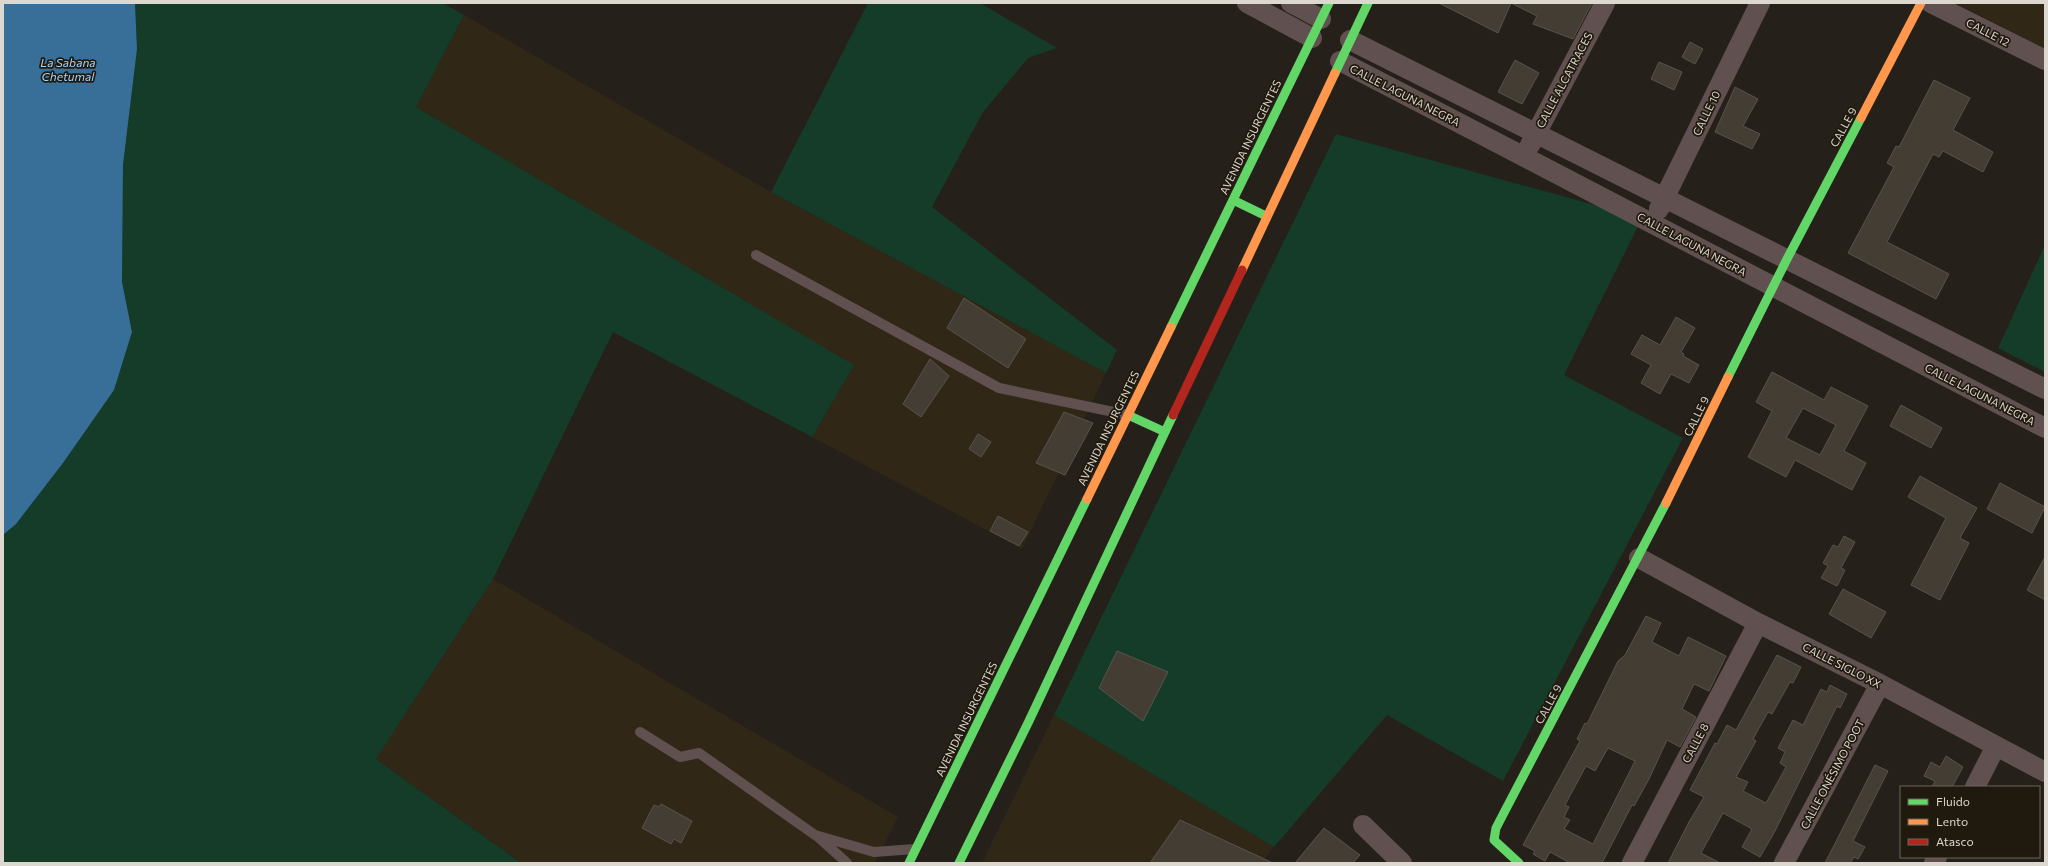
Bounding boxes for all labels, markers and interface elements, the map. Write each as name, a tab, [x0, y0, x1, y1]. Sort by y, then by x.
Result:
street label: CALLE 12	[1964, 16, 2012, 48]
street label: CALLE ALCATRACES	[1533, 30, 1595, 130]
water label: La Sabana Chetumal	[40, 55, 96, 83]
street label: CALLE LAGUNA NEGRA	[1348, 62, 1463, 129]
street label: AVENIDA INSURGENTES	[1217, 78, 1283, 196]
street label: CALLE 10	[1690, 88, 1722, 138]
street label: CALLE 9	[1827, 105, 1859, 149]
street label: CALLE LAGUNA NEGRA	[1635, 210, 1749, 279]
street label: CALLE LAGUNA NEGRA	[1923, 361, 2038, 428]
street label: AVENIDA INSURGENTES	[1075, 369, 1141, 487]
street label: CALLE 9	[1681, 394, 1711, 438]
street label: CALLE SIGLO XX	[1801, 640, 1884, 691]
street label: AVENIDA INSURGENTES	[933, 660, 999, 778]
street label: CALLE 9	[1532, 682, 1564, 726]
street label: CALLE ONÉSIMO POOT	[1797, 716, 1867, 831]
street label: CALLE 8	[1679, 721, 1711, 765]
legend	[1900, 786, 2040, 858]
text: Fluido	[1936, 794, 1970, 808]
text: Lento	[1936, 814, 1968, 828]
text: Atasco	[1936, 834, 1974, 848]

